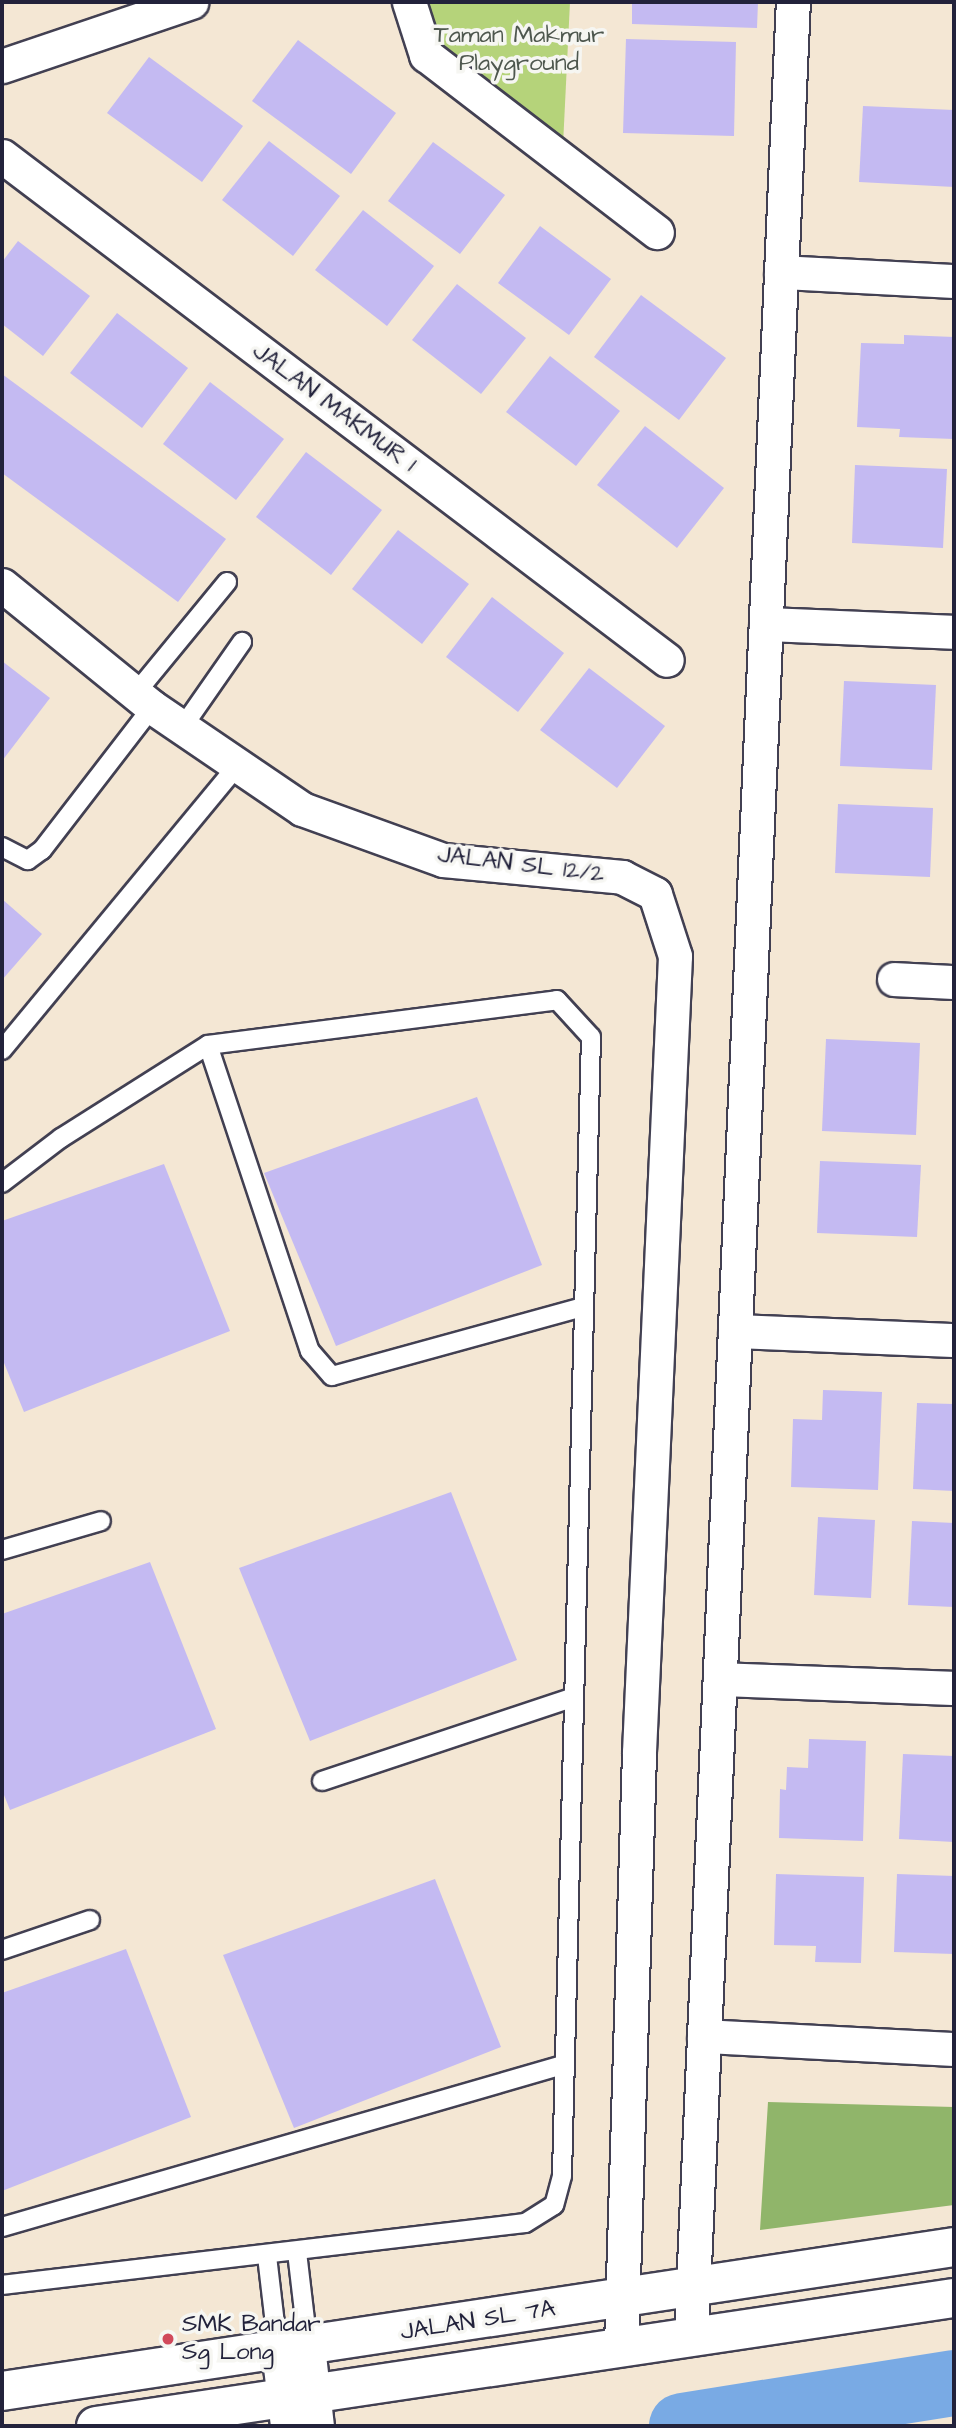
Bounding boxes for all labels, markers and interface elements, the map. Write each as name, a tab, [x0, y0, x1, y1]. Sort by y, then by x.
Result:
park label: Taman Makmur Playground	[434, 22, 604, 78]
street label: JALAN MAKMUR 1	[246, 337, 422, 479]
street label: JALAN SL 12/2	[436, 840, 606, 890]
street label: JALAN SL 7A	[398, 2295, 558, 2347]
place label: SMK Bandar Sg Long	[182, 2311, 320, 2367]
marker: SMK Bandar Sg Long	[160, 2331, 176, 2347]

